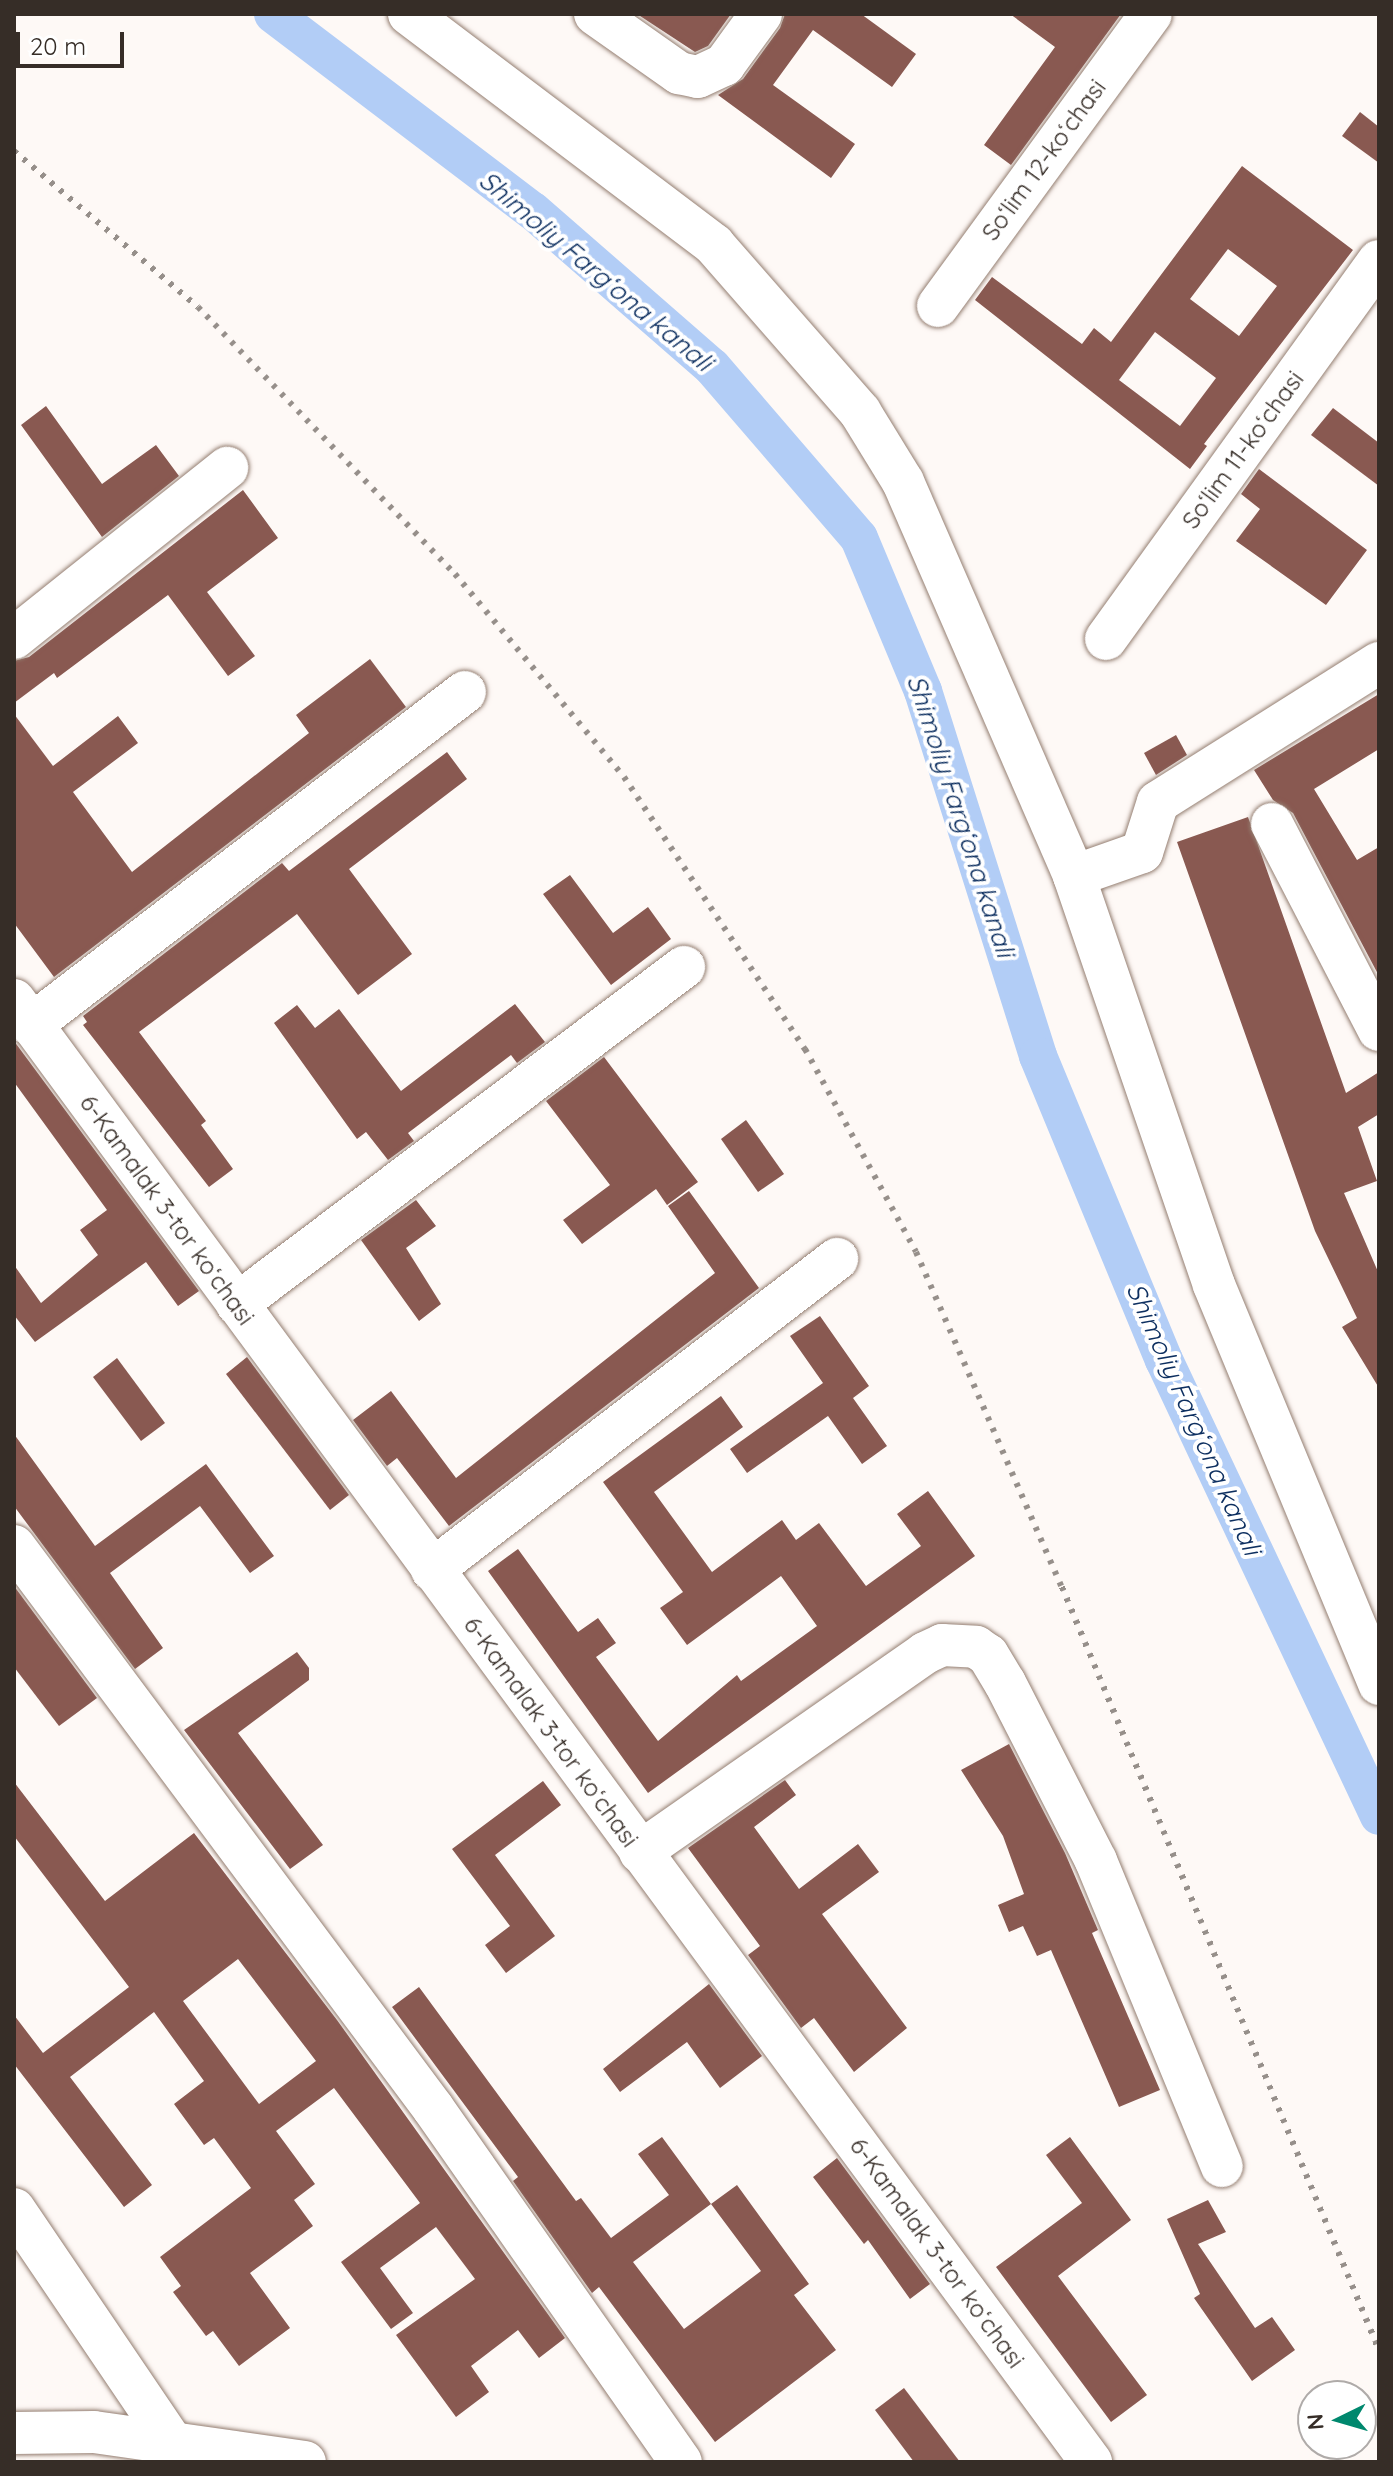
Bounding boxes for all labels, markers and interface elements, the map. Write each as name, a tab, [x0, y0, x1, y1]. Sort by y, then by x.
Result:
scale bar	[20, 16, 128, 66]
text: 20 m	[30, 31, 86, 61]
street label: Soʻlim 12-koʻchasi	[976, 74, 1112, 246]
water label: Shimoliy Fargʻona kanali	[473, 164, 719, 378]
street label: Soʻlim 11-koʻchasi	[1176, 366, 1310, 534]
water label: Shimoliy Fargʻona kanali	[901, 671, 1021, 961]
street label: 6-Kamalak 3-tor koʻchasi	[74, 1089, 260, 1331]
water label: Shimoliy Fargʻona kanali	[1120, 1278, 1268, 1560]
street label: 6-Kamalak 3-tor koʻchasi	[458, 1611, 644, 1853]
street label: 6-Kamalak 3-tor koʻchasi	[844, 2132, 1030, 2374]
north arrow	[1297, 2380, 1377, 2460]
text: N	[1300, 2413, 1330, 2431]

